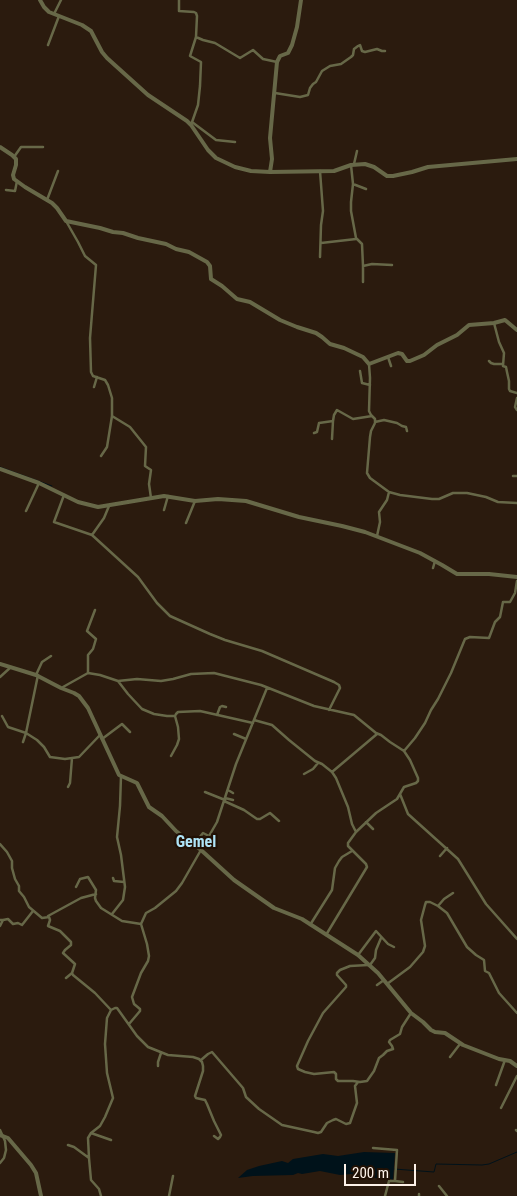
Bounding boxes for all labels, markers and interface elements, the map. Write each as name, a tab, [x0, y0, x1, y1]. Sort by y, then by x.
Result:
district label: Gemel	[176, 833, 216, 853]
scale bar	[347, 1154, 420, 1186]
text: 200 m	[352, 1164, 389, 1182]

